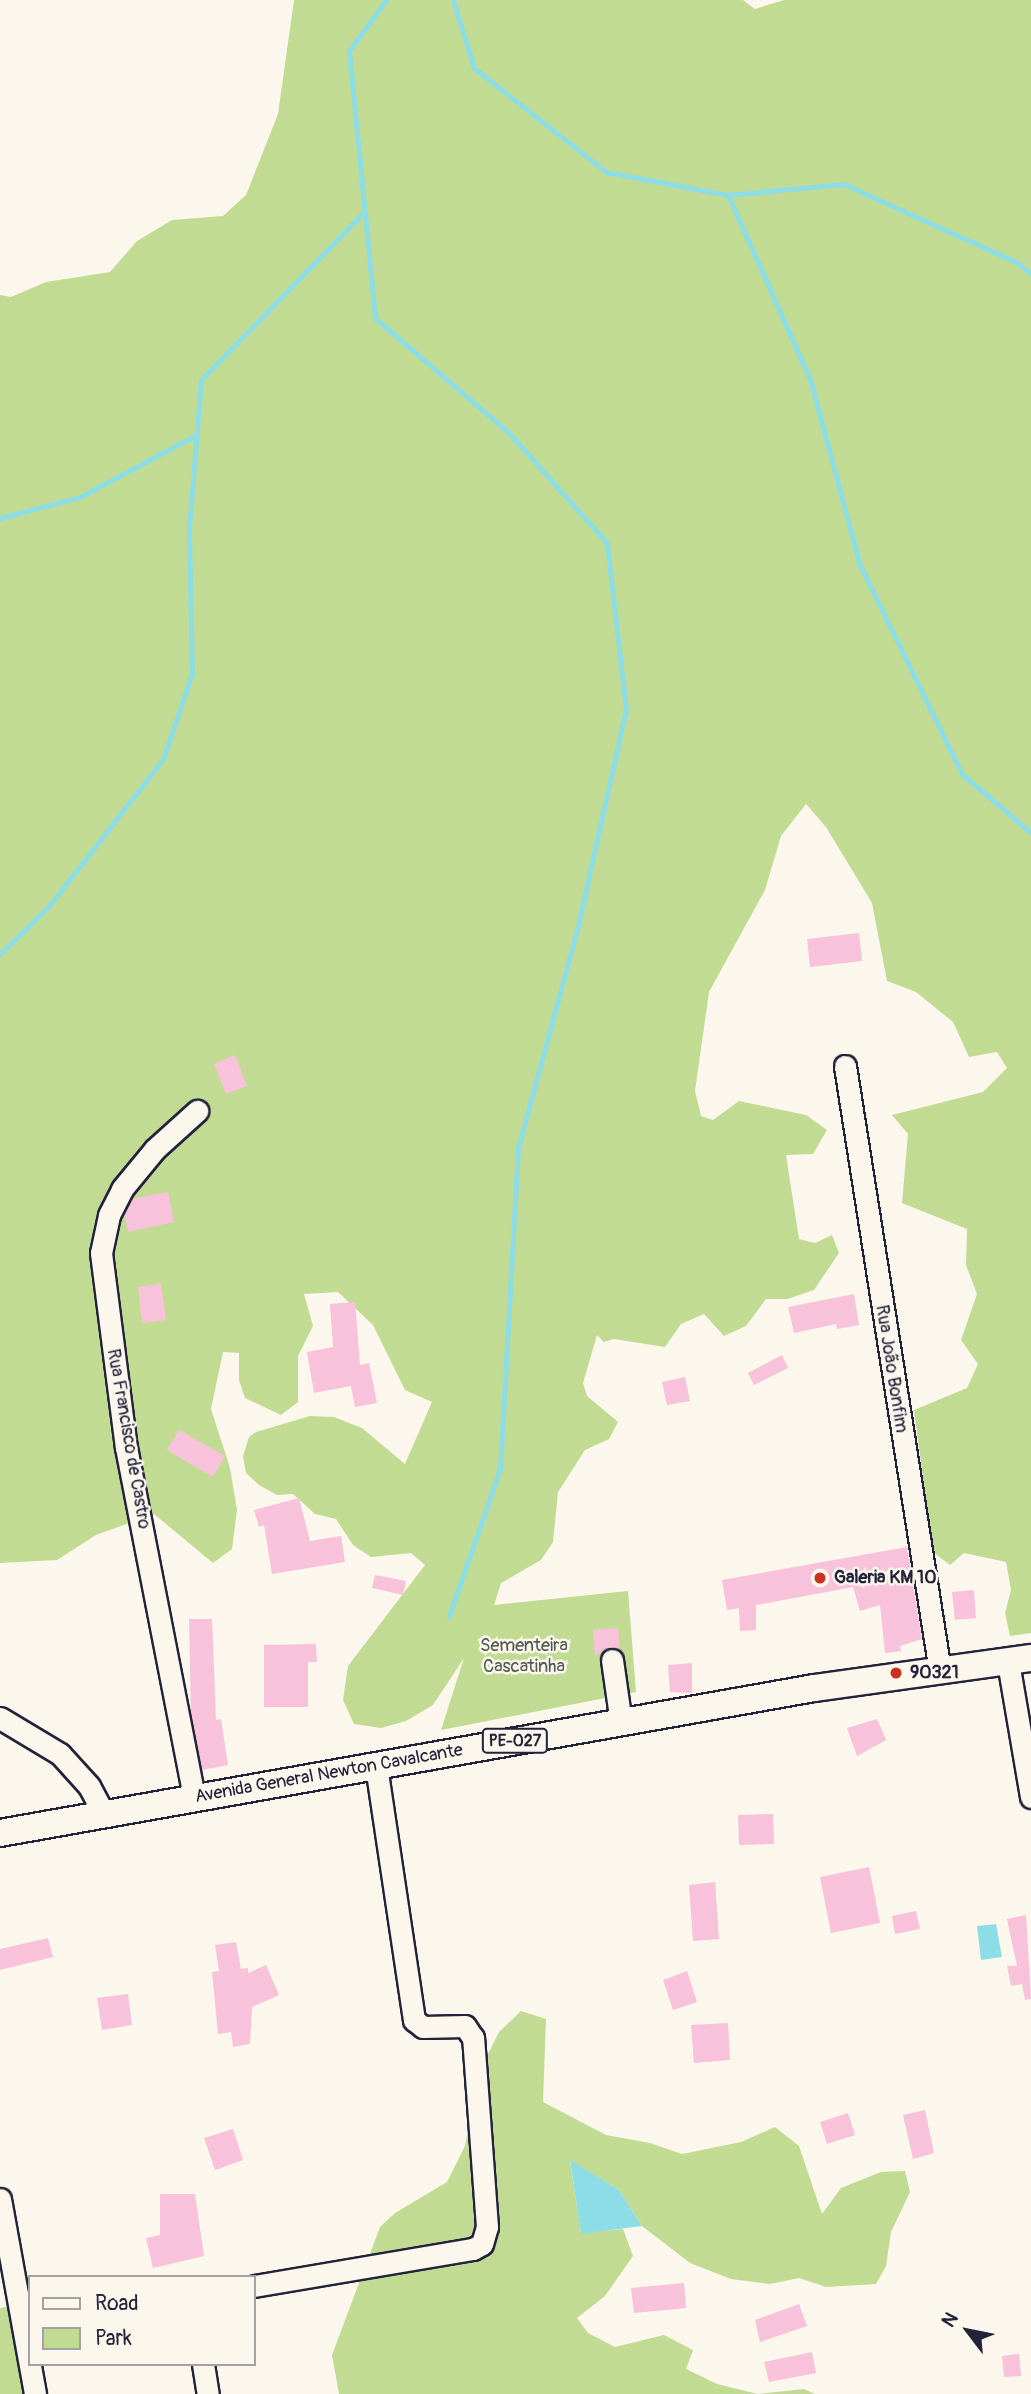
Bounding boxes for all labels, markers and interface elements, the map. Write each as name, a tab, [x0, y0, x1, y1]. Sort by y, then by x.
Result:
street label: Rua João Bonfim	[870, 1303, 912, 1435]
street label: Rua Francisco de Castro	[102, 1347, 154, 1531]
place label: Galeria KM 10	[834, 1567, 936, 1589]
marker: Galeria KM 10	[812, 1570, 828, 1586]
park label: Sementeira Cascatinha	[480, 1636, 568, 1678]
place label: 90321	[910, 1662, 959, 1684]
marker: 90321	[888, 1665, 904, 1681]
road number: PE-027	[482, 1728, 548, 1754]
street label: Avenida General Newton Cavalcante	[193, 1740, 465, 1808]
legend	[28, 2275, 256, 2366]
text: Road	[95, 2290, 139, 2317]
north arrow	[933, 2296, 1003, 2366]
text: N	[937, 2308, 964, 2332]
text: Park	[95, 2325, 132, 2352]

